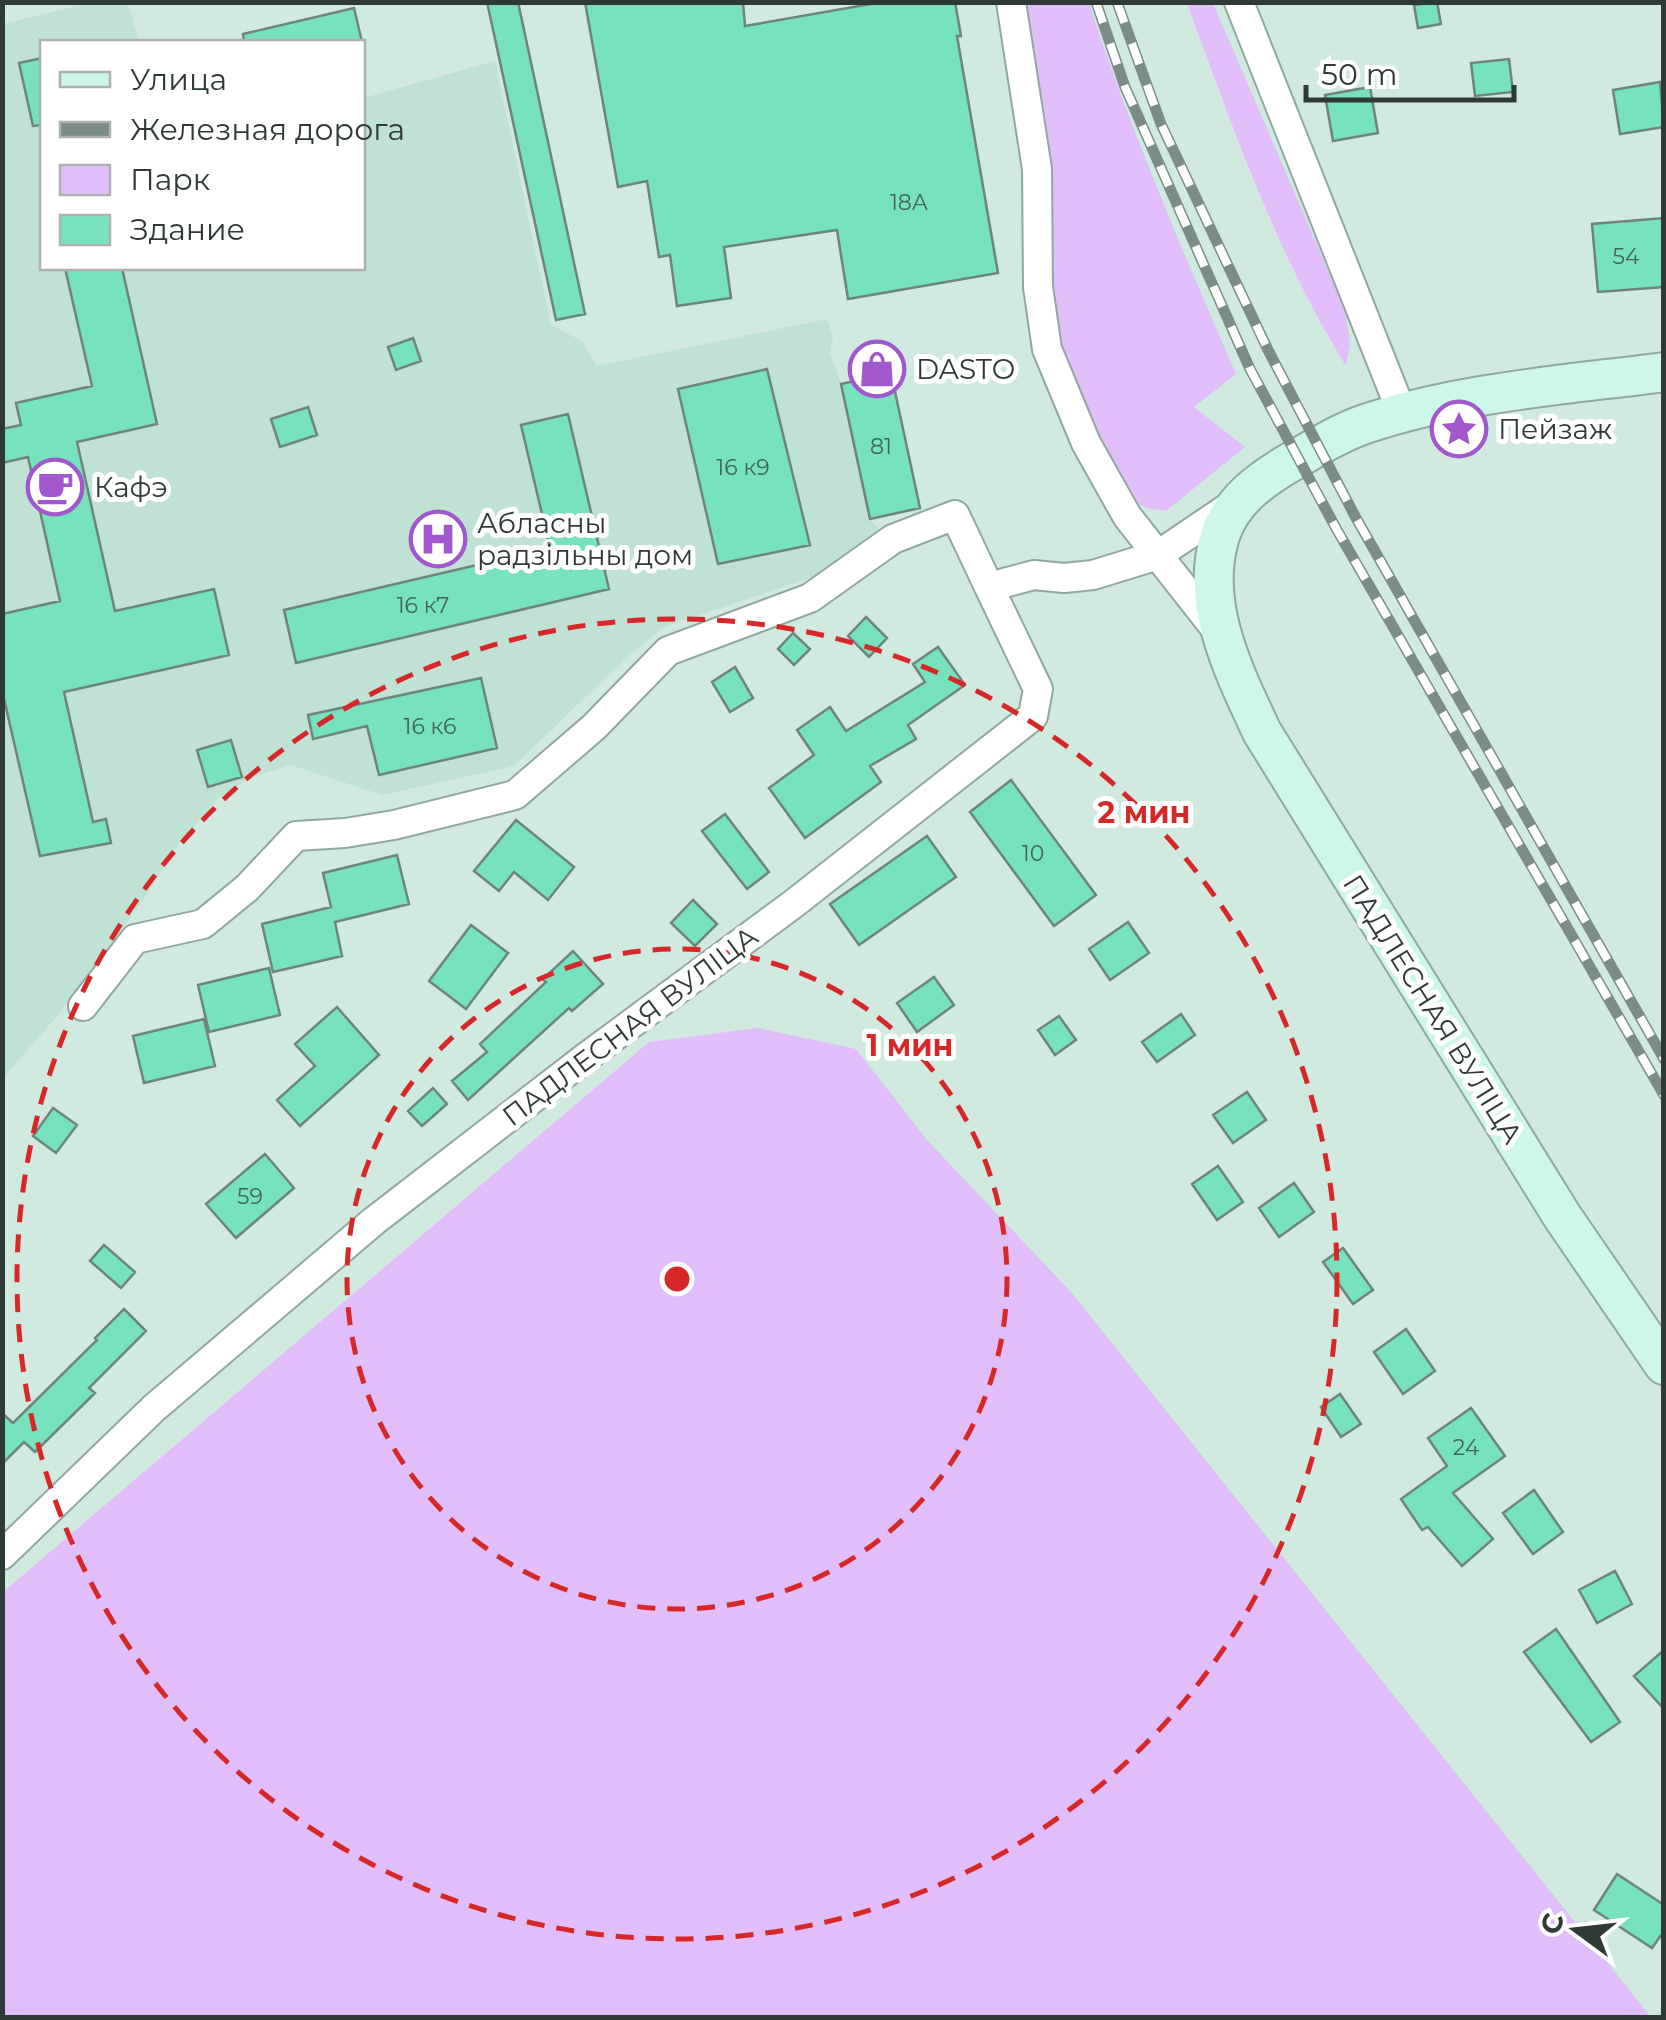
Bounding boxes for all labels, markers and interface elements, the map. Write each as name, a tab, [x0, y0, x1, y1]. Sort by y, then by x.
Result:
legend	[40, 40, 365, 270]
scale bar	[1306, 40, 1514, 102]
text: 50 m	[1321, 56, 1398, 93]
text: Улица	[130, 61, 227, 98]
text: Железная дорога	[130, 111, 405, 148]
text: Парк	[130, 161, 211, 198]
house number: 18А	[890, 189, 929, 216]
text: Здание	[130, 211, 245, 248]
house number: 54	[1613, 243, 1640, 270]
shop icon: DASTO	[847, 339, 907, 399]
place label: DASTO	[916, 352, 1015, 386]
place icon: Пейзаж	[1429, 399, 1489, 459]
place label: Пейзаж	[1498, 412, 1612, 446]
house number: 81	[870, 433, 892, 460]
house number: 16 к9	[716, 454, 770, 481]
cafe icon: Кафэ	[25, 457, 85, 517]
place label: Кафэ	[94, 470, 168, 504]
place label: Абласны радзільны дом	[477, 506, 693, 572]
hospital icon: Абласны радзільны дом	[408, 509, 468, 569]
house number: 16 к7	[397, 592, 449, 619]
house number: 16 к6	[403, 713, 457, 740]
text: 2 мин	[1098, 794, 1190, 831]
house number: 10	[1022, 840, 1044, 867]
street label: ПАДЛЕСНАЯ ВУЛІЦА	[1336, 868, 1530, 1150]
street label: ПАДЛЕСНАЯ ВУЛІЦА	[496, 919, 765, 1133]
text: 1 мин	[867, 1027, 953, 1064]
house number: 59	[237, 1183, 263, 1210]
centre of rings	[659, 1261, 695, 1297]
house number: 24	[1453, 1434, 1480, 1461]
north arrow	[1526, 1880, 1626, 1980]
text: С	[1533, 1909, 1571, 1938]

